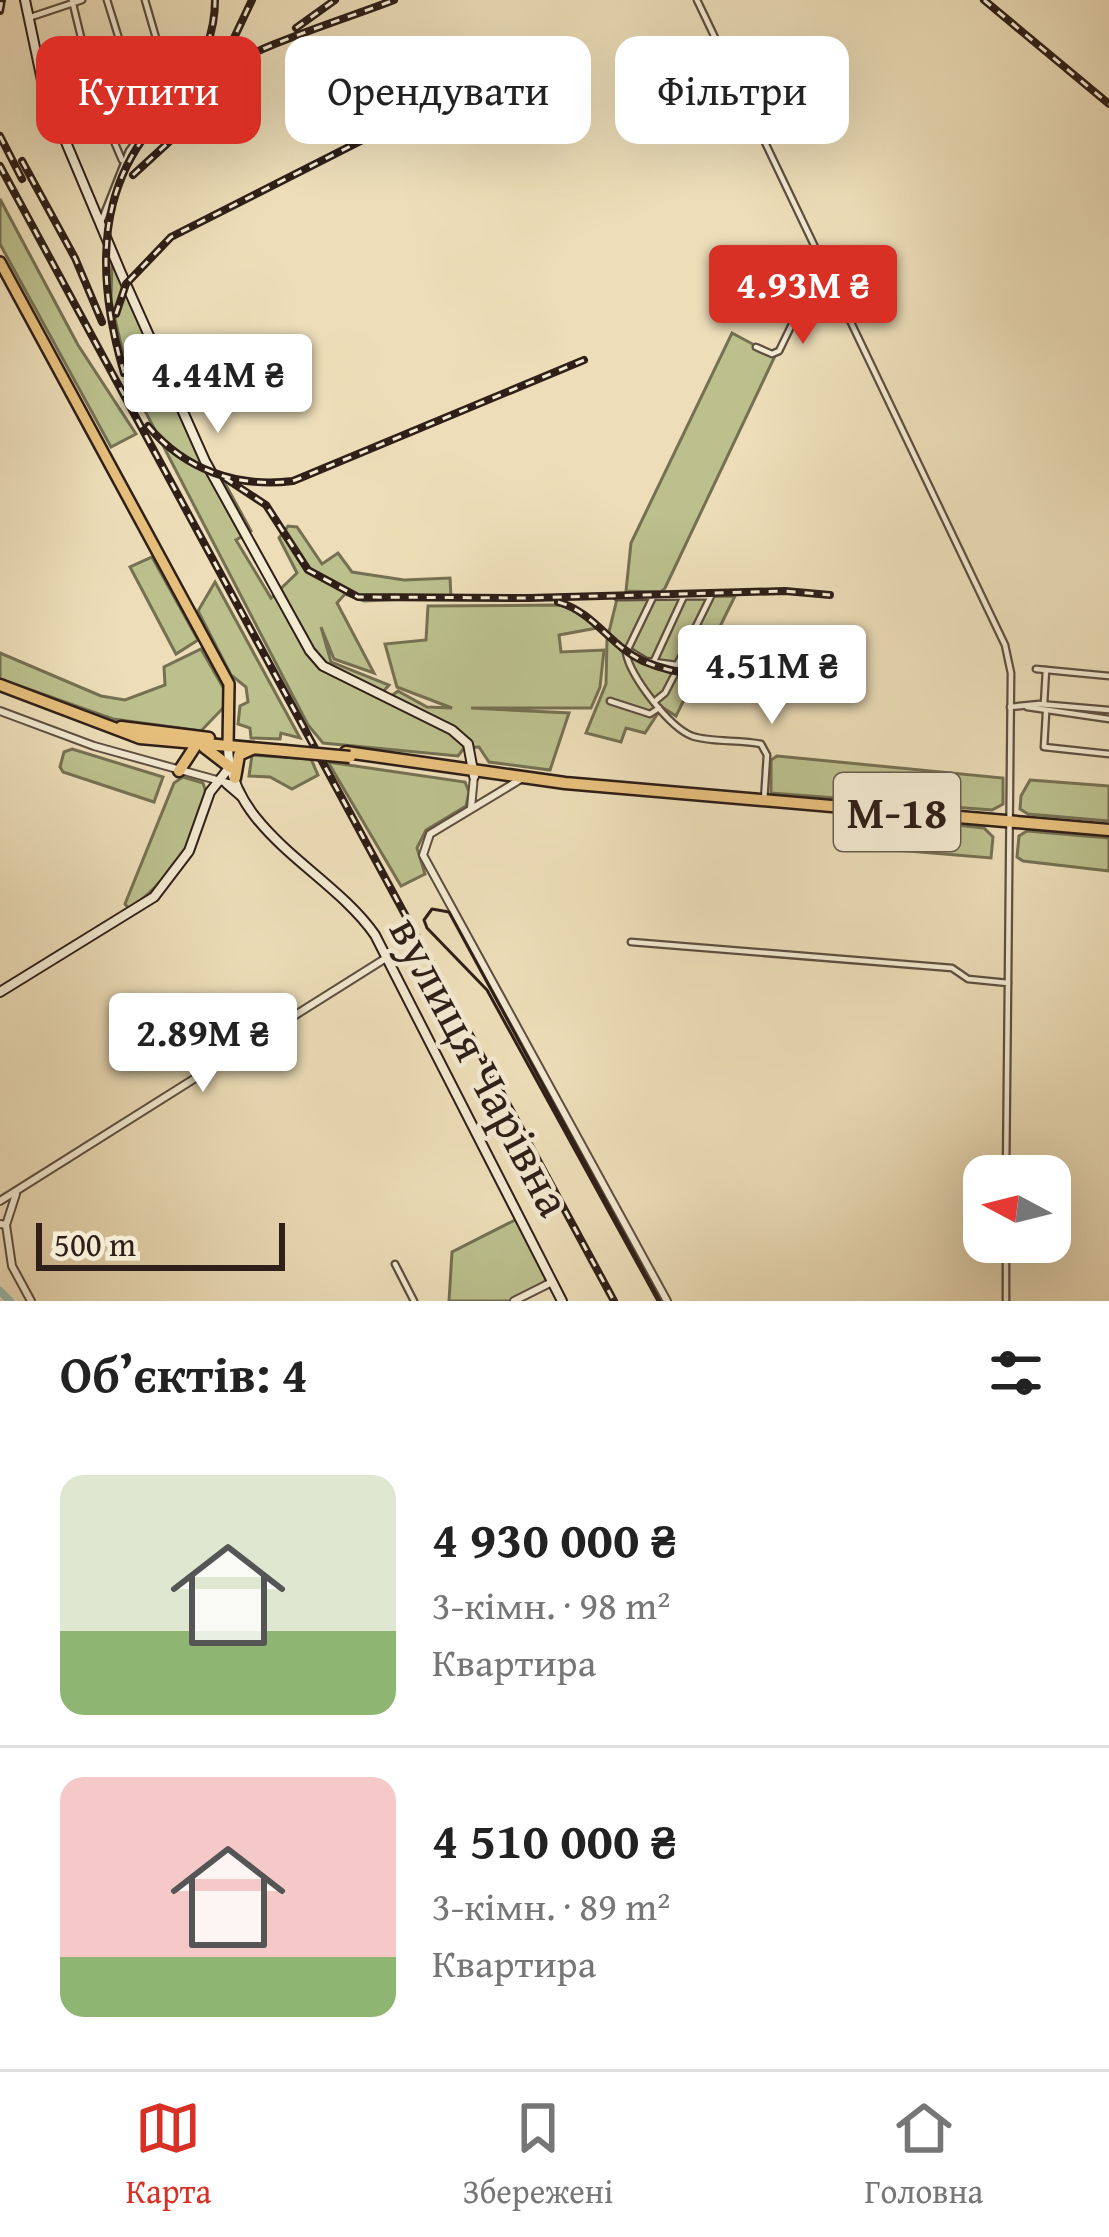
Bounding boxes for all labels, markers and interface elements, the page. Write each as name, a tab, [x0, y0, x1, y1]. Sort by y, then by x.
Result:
chip: Купити	[36, 36, 261, 144]
chip: Орендувати	[285, 36, 591, 144]
chip: Фільтри	[615, 36, 849, 144]
pin: 4.93M ₴	[692, 245, 914, 347]
text: 4.93M ₴	[736, 255, 870, 312]
pin: 4.44M ₴	[107, 334, 329, 436]
text: 4.44M ₴	[151, 344, 285, 401]
pin: 4.51M ₴	[661, 625, 883, 727]
text: 4.51M ₴	[705, 635, 839, 692]
road number: М-18	[834, 773, 960, 851]
street label: вулиця Чарівна	[372, 903, 590, 1229]
pin: 2.89M ₴	[92, 993, 314, 1095]
text: 2.89M ₴	[136, 1003, 270, 1060]
north arrow	[963, 1155, 1071, 1263]
map controls	[963, 1155, 1071, 1263]
scale bar	[36, 1217, 285, 1270]
text: 500 m	[54, 1220, 136, 1268]
text: Об’єктів: 4	[60, 1336, 308, 1411]
icon: filters	[983, 1340, 1049, 1406]
text: 4 930 000 ₴	[432, 1501, 677, 1576]
icon: home	[156, 1523, 300, 1667]
text: 3-кімн. · 98 m²	[432, 1576, 670, 1633]
text: Квартира	[432, 1633, 596, 1690]
text: 4 510 000 ₴	[432, 1802, 677, 1877]
icon: home	[156, 1825, 300, 1969]
text: 3-кімн. · 89 m²	[432, 1877, 670, 1934]
text: Квартира	[432, 1934, 596, 1991]
tab: Карта	[126, 2095, 211, 2215]
tab: Збережені	[462, 2095, 613, 2215]
tab: Головна	[865, 2095, 983, 2215]

